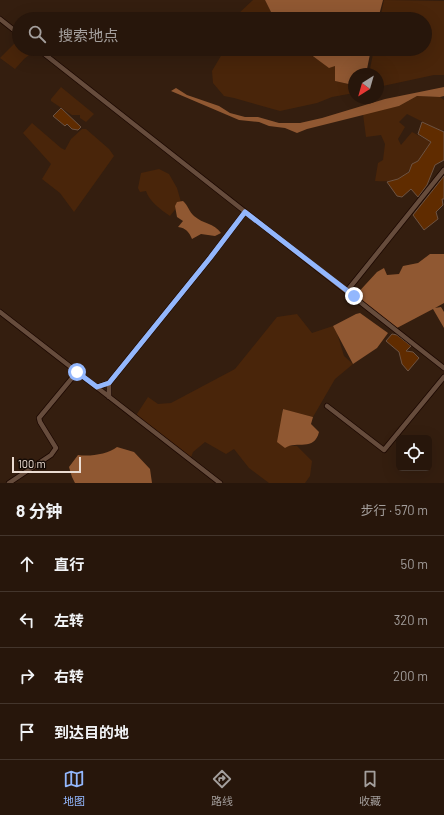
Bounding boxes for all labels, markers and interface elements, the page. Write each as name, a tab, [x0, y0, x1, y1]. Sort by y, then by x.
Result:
search box	[12, 12, 432, 56]
icon: search	[26, 23, 48, 45]
text: 搜索地点	[58, 26, 118, 44]
north arrow	[348, 68, 384, 104]
route end	[345, 287, 363, 305]
route start	[68, 363, 86, 381]
map controls	[396, 435, 432, 471]
button: locate	[396, 435, 432, 471]
scale bar	[12, 455, 81, 474]
text: 100 m	[18, 457, 46, 470]
text: 8 分钟	[16, 500, 63, 520]
text: 步行 · 570 m	[361, 502, 428, 518]
icon: ahead	[16, 553, 38, 575]
text: 直行	[54, 555, 84, 573]
text: 50 m	[401, 556, 428, 572]
icon: left	[16, 609, 38, 631]
text: 左转	[54, 611, 84, 629]
text: 320 m	[394, 612, 428, 628]
icon: right	[16, 665, 38, 687]
text: 右转	[54, 667, 84, 685]
text: 200 m	[393, 668, 428, 684]
icon: arrive	[16, 721, 38, 743]
text: 到达目的地	[54, 723, 129, 741]
tab: 地图	[63, 768, 85, 808]
tab: 路线	[211, 768, 233, 808]
tab: 收藏	[359, 768, 381, 808]

